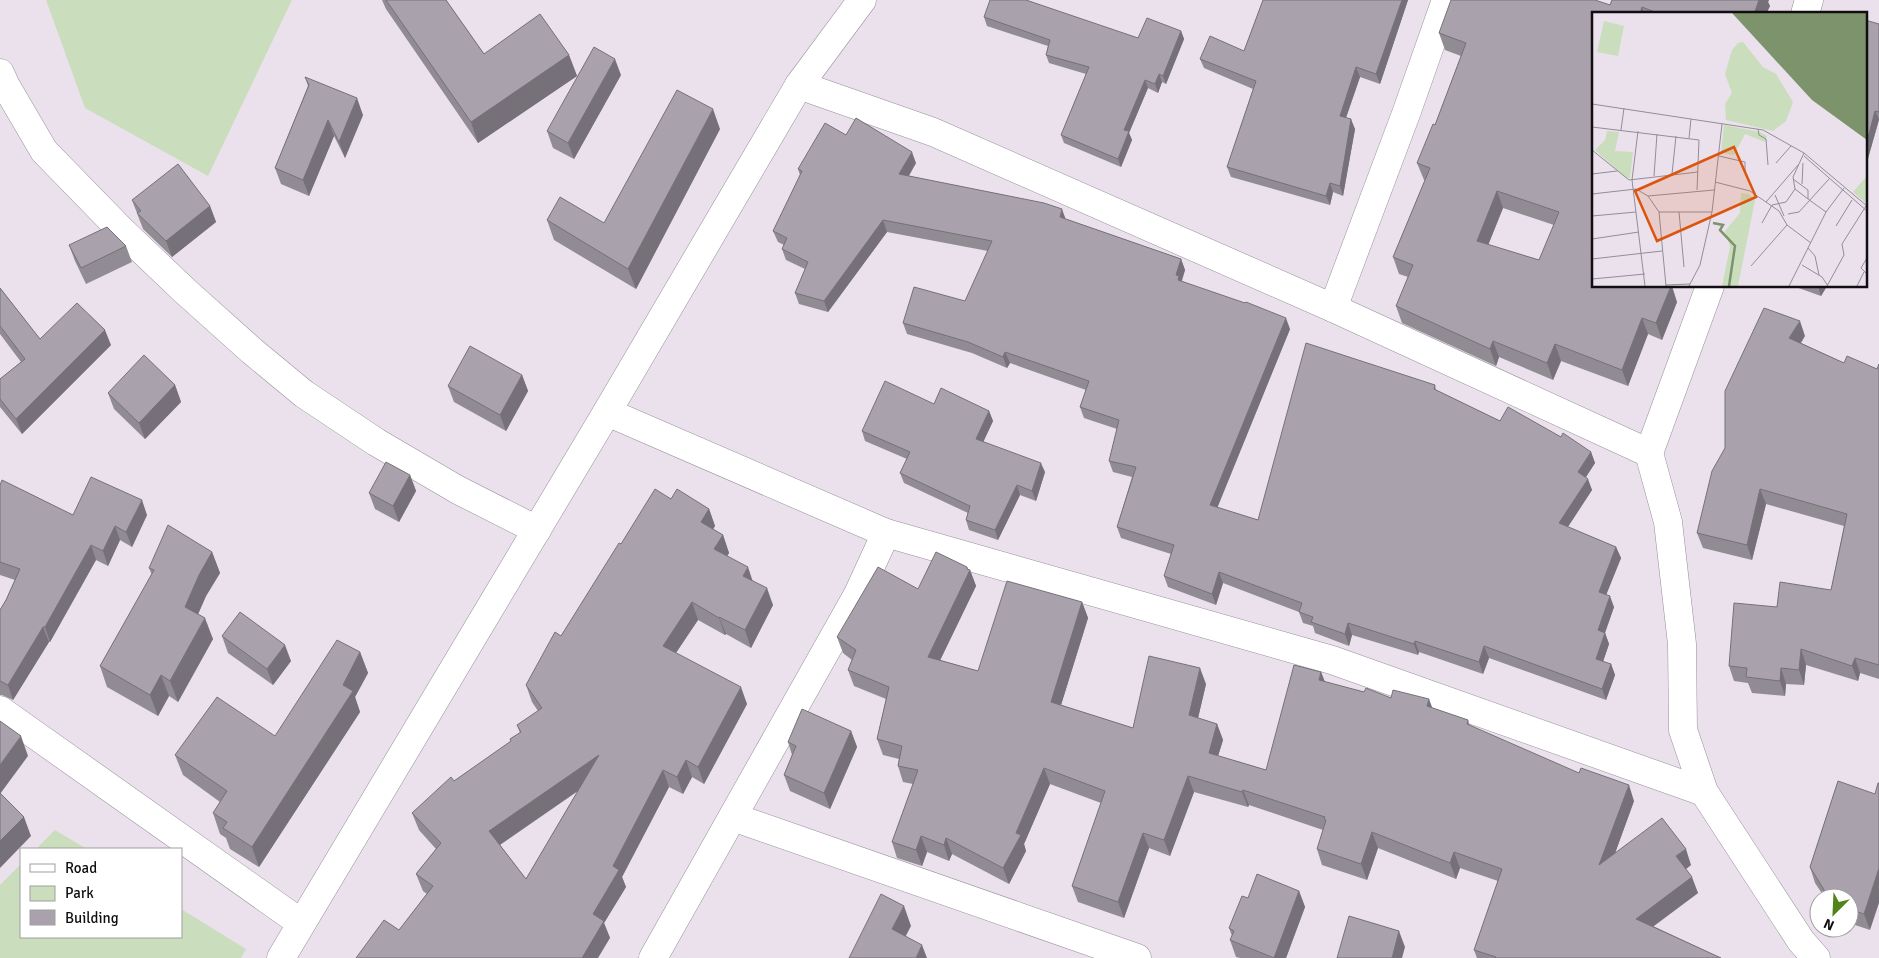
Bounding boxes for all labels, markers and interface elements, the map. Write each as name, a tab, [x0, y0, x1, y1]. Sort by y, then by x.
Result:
inset map	[1592, 12, 1866, 288]
legend	[20, 848, 182, 938]
text: Road	[65, 859, 97, 877]
text: Park	[65, 884, 94, 902]
north arrow	[1809, 888, 1859, 938]
text: Building	[65, 909, 119, 927]
text: N	[1821, 915, 1837, 934]

